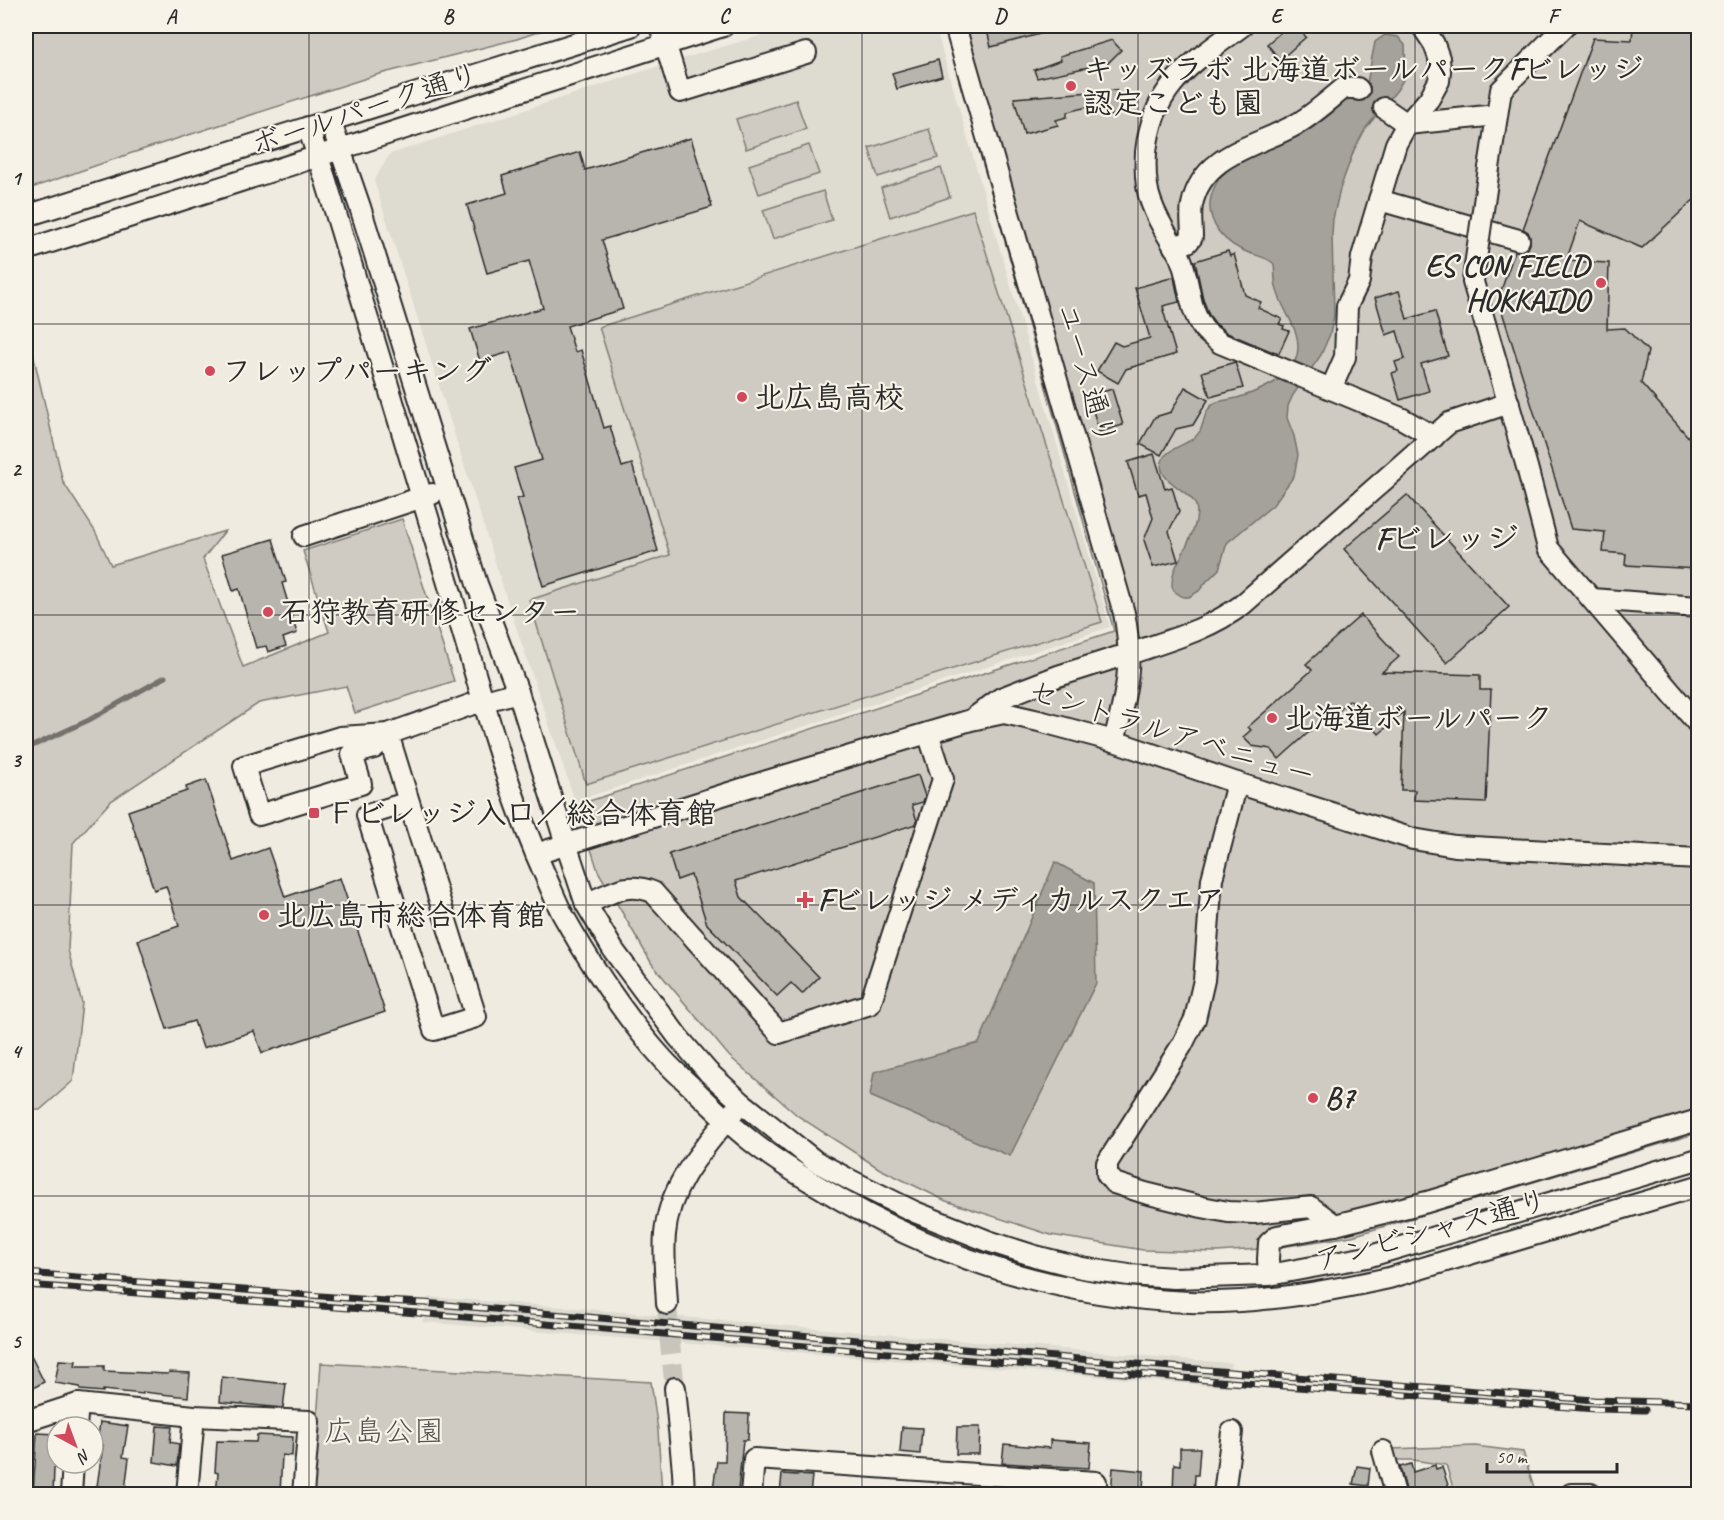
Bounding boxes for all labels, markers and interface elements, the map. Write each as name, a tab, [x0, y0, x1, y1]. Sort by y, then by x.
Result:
text: A	[166, 4, 178, 29]
text: B	[443, 4, 455, 29]
text: C	[719, 4, 731, 29]
text: D	[994, 4, 1008, 29]
text: E	[1271, 4, 1285, 29]
text: F	[1548, 4, 1562, 29]
place label: キッズラボ 北海道ボールパークFビレッジ 認定こども園	[1083, 50, 1643, 122]
street label: ボールパーク通り	[246, 54, 484, 164]
marker: キッズラボ 北海道ボールパークFビレッジ 認定こども園	[1064, 79, 1078, 93]
text: 1	[12, 166, 23, 191]
place label: ES CON FIELD HOKKAIDO	[1425, 247, 1593, 319]
marker: ES CON FIELD HOKKAIDO	[1594, 276, 1608, 290]
street label: ユース通り	[1048, 298, 1126, 450]
place label: フレップパーキング	[222, 352, 492, 390]
marker: フレップパーキング	[203, 364, 217, 378]
place label: 北広島高校	[754, 378, 904, 416]
marker: 北広島高校	[735, 390, 749, 404]
text: 2	[12, 457, 23, 482]
district label: Fビレッジ	[1376, 518, 1518, 559]
place label: 石狩教育研修センター	[280, 593, 580, 631]
marker: 石狩教育研修センター	[261, 605, 275, 619]
street label: セントラルアベニュー	[1024, 671, 1320, 795]
place label: 北海道ボールパーク	[1284, 699, 1553, 737]
marker: 北海道ボールパーク	[1265, 711, 1279, 725]
text: 3	[12, 748, 23, 773]
place label: Ｆビレッジ入口／総合体育館	[326, 794, 716, 832]
marker: Ｆビレッジ入口／総合体育館	[307, 806, 321, 820]
place label: Fビレッジ メディカルスクエア	[818, 881, 1225, 919]
marker: Fビレッジ メディカルスクエア	[796, 891, 814, 909]
place label: 北広島市総合体育館	[276, 896, 546, 934]
marker: 北広島市総合体育館	[257, 908, 271, 922]
text: 4	[12, 1039, 24, 1064]
place label: B7	[1325, 1079, 1358, 1117]
marker: B7	[1306, 1091, 1320, 1105]
street label: アンビシャス通り	[1310, 1181, 1552, 1279]
text: 5	[12, 1329, 23, 1354]
park label: 広島公園	[324, 1412, 444, 1450]
north arrow	[45, 1415, 105, 1475]
scale bar	[1487, 1436, 1618, 1474]
text: N	[72, 1445, 94, 1468]
text: 50 m	[1496, 1446, 1529, 1468]

